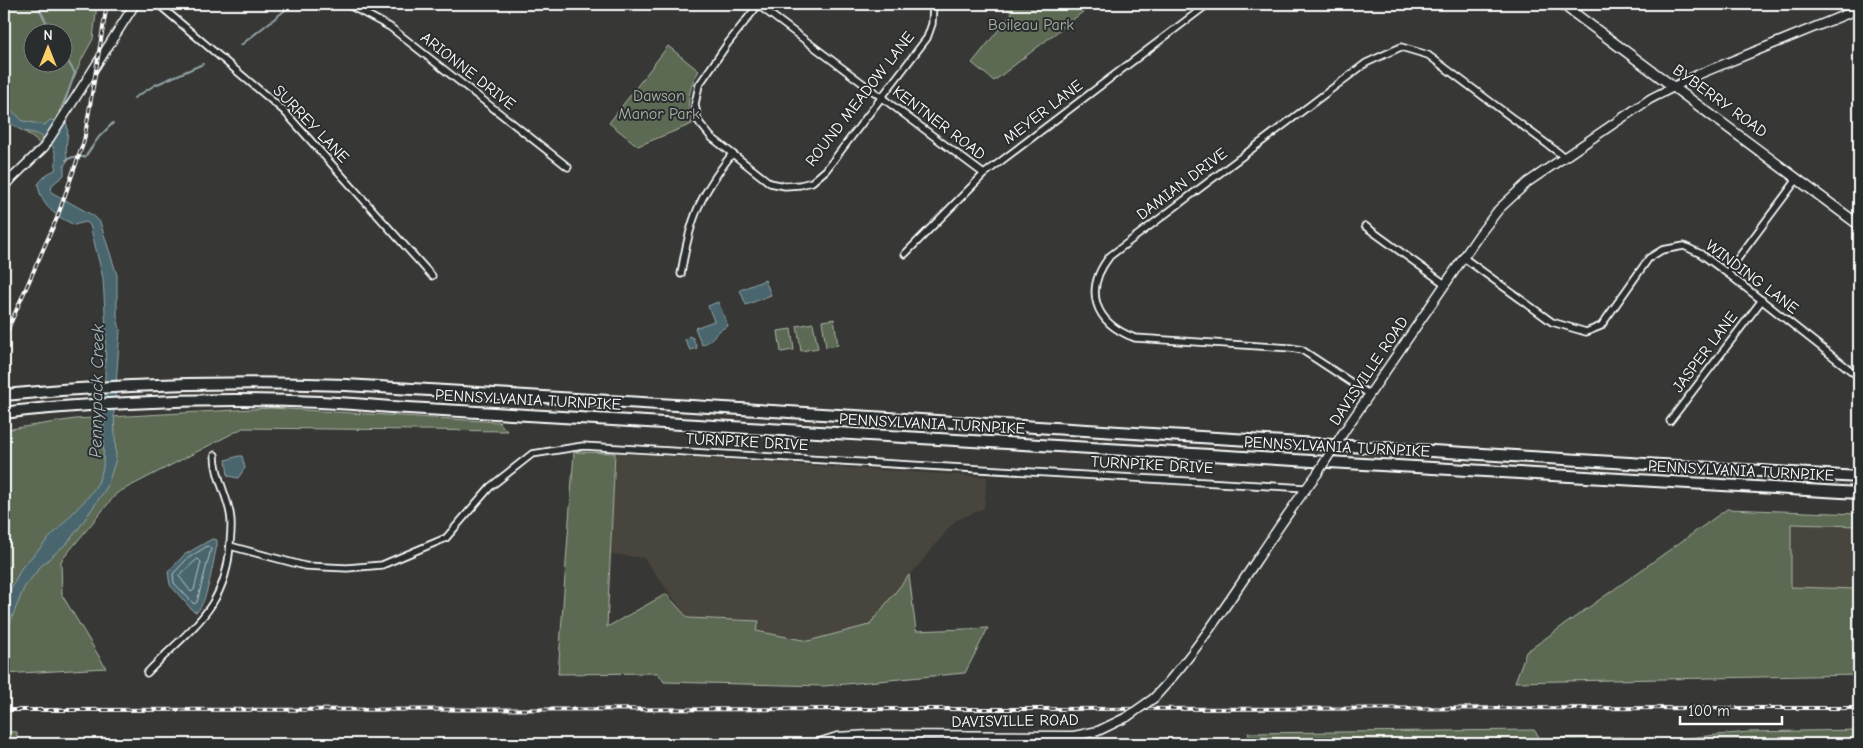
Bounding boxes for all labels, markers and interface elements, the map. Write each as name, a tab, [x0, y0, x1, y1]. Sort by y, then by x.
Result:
park label: Boileau Park	[988, 16, 1074, 34]
north arrow	[22, 22, 72, 72]
text: N	[43, 27, 53, 44]
street label: ARIONNE DRIVE	[417, 28, 519, 114]
street label: ROUND MEADOW LANE	[802, 28, 918, 170]
street label: BYBERRY ROAD	[1669, 61, 1771, 141]
street label: MEYER LANE	[1000, 76, 1086, 148]
street label: SURREY LANE	[269, 81, 353, 167]
street label: KENTNER ROAD	[889, 82, 989, 164]
park label: Dawson Manor Park	[618, 87, 700, 123]
street label: DAMIAN DRIVE	[1133, 144, 1231, 224]
street label: WINDING LANE	[1702, 236, 1802, 318]
street label: JASPER LANE	[1669, 308, 1741, 396]
street label: DAVISVILLE ROAD	[1326, 313, 1412, 429]
water label: Pennypack Creek	[85, 324, 109, 458]
street label: PENNSYLVANIA TURNPIKE	[434, 386, 622, 414]
street label: PENNSYLVANIA TURNPIKE	[838, 410, 1026, 438]
street label: TURNPIKE DRIVE	[685, 430, 809, 454]
street label: PENNSYLVANIA TURNPIKE	[1243, 433, 1431, 461]
street label: TURNPIKE DRIVE	[1090, 453, 1214, 477]
street label: PENNSYLVANIA TURNPIKE	[1647, 457, 1835, 485]
scale bar	[1680, 693, 1783, 725]
text: 100 m	[1688, 702, 1730, 720]
street label: DAVISVILLE ROAD	[951, 711, 1079, 731]

